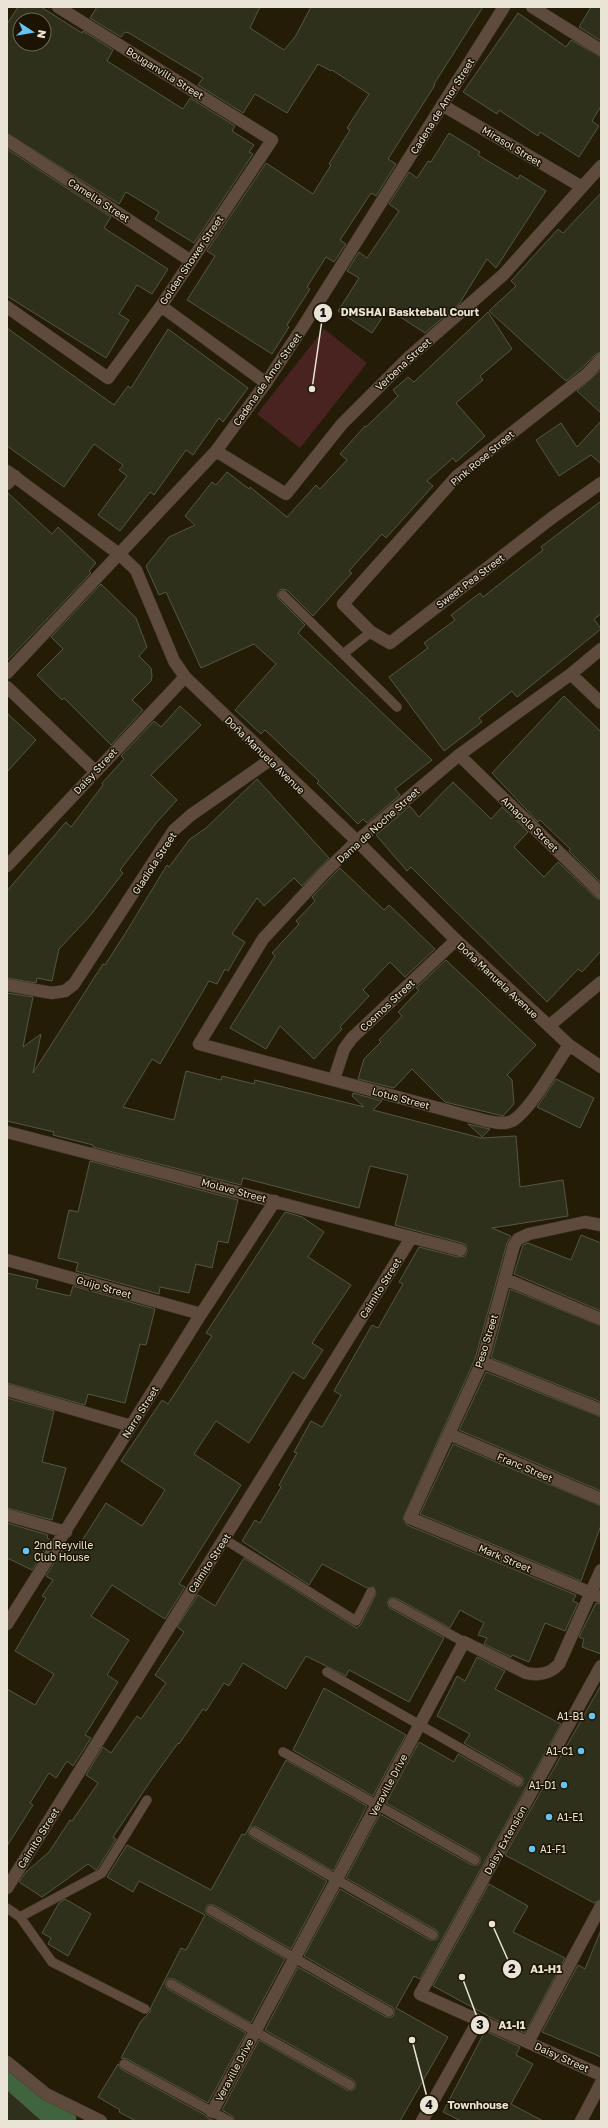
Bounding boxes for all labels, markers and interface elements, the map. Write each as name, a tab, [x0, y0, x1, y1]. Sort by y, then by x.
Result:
north arrow	[12, 12, 52, 52]
text: N	[35, 29, 49, 40]
street label: Bouganvilla Street	[124, 44, 206, 102]
street label: Cadena de Amor Street	[408, 56, 476, 156]
street label: Mirasol Street	[480, 124, 544, 168]
street label: Camella Street	[66, 176, 132, 224]
street label: Golden Shower Street	[157, 213, 225, 307]
callout: DMSHAI Baskteball Court	[313, 301, 487, 324]
text: 1	[320, 305, 326, 320]
text: DMSHAI Baskteball Court	[341, 305, 480, 318]
street label: Cadena de Amor Street	[230, 330, 304, 428]
street label: Verbena Street	[373, 335, 433, 393]
street label: Pink Rose Street	[448, 428, 516, 488]
street label: Sweet Pea Street	[433, 551, 507, 611]
street label: Doña Manuela Avenue	[223, 714, 308, 796]
street label: Daisy Street	[71, 746, 119, 796]
street label: Dama de Noche Street	[334, 785, 422, 865]
street label: Amapola Street	[499, 794, 561, 854]
street label: Gladiola Street	[129, 830, 179, 896]
street label: Doña Manuela Avenue	[455, 939, 541, 1021]
street label: Cosmos Street	[357, 977, 417, 1033]
street label: Lotus Street	[371, 1085, 431, 1111]
street label: Molave Street	[200, 1176, 268, 1204]
street label: Caimito Street	[357, 1256, 403, 1320]
street label: Guijo Street	[75, 1273, 133, 1301]
street label: Peso Street	[472, 1313, 500, 1369]
street label: Narra Street	[119, 1384, 161, 1440]
street label: Franc Street	[495, 1450, 555, 1484]
street label: Caimito Street	[185, 1531, 233, 1595]
place label: 2nd Reyville Club House	[34, 1539, 93, 1563]
street label: Mark Street	[477, 1542, 533, 1574]
marker: 2nd Reyville Club House	[21, 1546, 31, 1556]
place label: A1-B1	[557, 1710, 584, 1722]
marker: A1-B1	[587, 1711, 597, 1721]
place label: A1-C1	[546, 1745, 573, 1757]
marker: A1-C1	[576, 1746, 586, 1756]
street label: Veraville Drive	[367, 1752, 410, 1818]
place label: A1-D1	[529, 1779, 556, 1791]
marker: A1-D1	[559, 1780, 569, 1790]
street label: Daisy Extension	[481, 1804, 529, 1876]
street label: Caimito Street	[15, 1806, 61, 1870]
place label: A1-E1	[557, 1811, 583, 1823]
marker: A1-E1	[544, 1812, 554, 1822]
place label: A1-F1	[540, 1843, 566, 1855]
marker: A1-F1	[527, 1844, 537, 1854]
callout: A1-H1	[502, 1958, 570, 1981]
text: 2	[508, 1961, 516, 1976]
text: A1-H1	[530, 1962, 562, 1975]
callout: A1-I1	[470, 2014, 533, 2037]
text: 3	[476, 2017, 484, 2032]
text: A1-I1	[498, 2018, 526, 2031]
street label: Veraville Drive	[213, 2037, 256, 2103]
street label: Daisy Street	[533, 2040, 591, 2074]
callout: Townhouse	[419, 2093, 516, 2116]
text: 4	[425, 2097, 433, 2112]
text: Townhouse	[447, 2098, 509, 2111]

